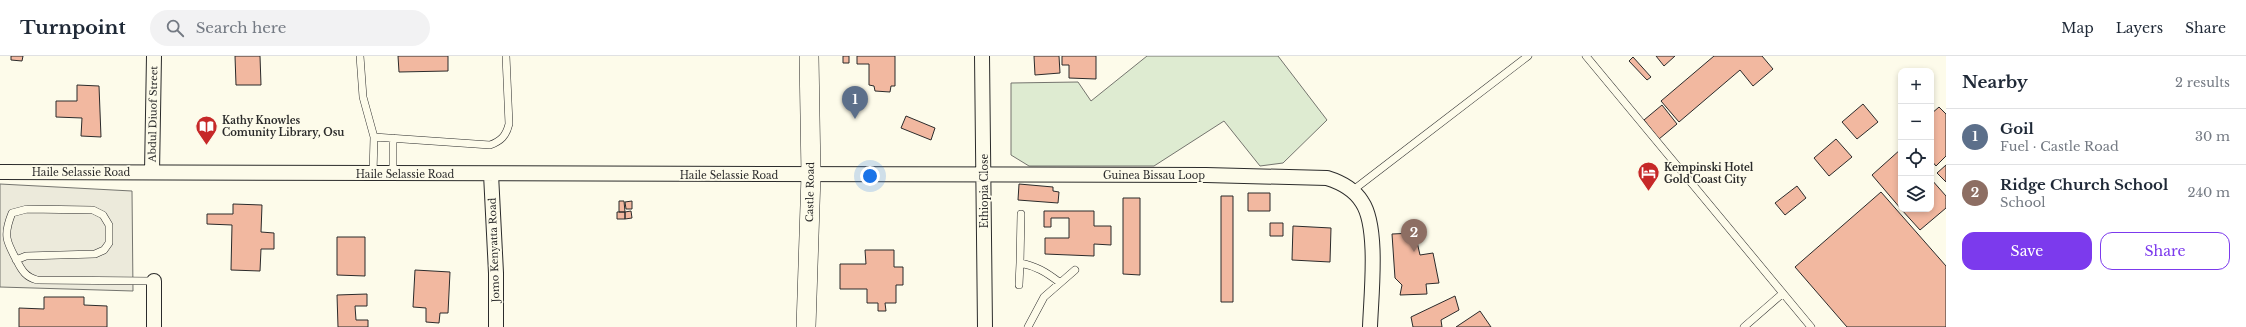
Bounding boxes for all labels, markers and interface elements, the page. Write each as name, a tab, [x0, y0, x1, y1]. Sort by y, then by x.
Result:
search box	[150, 10, 430, 46]
text: Turnpoint	[20, 16, 126, 39]
icon: search	[164, 17, 186, 39]
text: Search here	[196, 18, 286, 37]
text: Map	[2061, 19, 2094, 37]
text: Layers	[2116, 19, 2163, 37]
text: Share	[2185, 19, 2226, 37]
street label: Abdul Diuof Street	[146, 65, 160, 163]
map controls	[1898, 68, 1934, 212]
button: +	[1898, 68, 1934, 104]
text: Nearby	[1962, 72, 2028, 93]
text: 2 results	[2175, 74, 2230, 91]
pin: 1	[842, 86, 868, 119]
button: −	[1898, 104, 1934, 140]
library icon: Kathy Knowles Comunity Library, Osu	[193, 113, 219, 146]
place label: Kathy Knowles Comunity Library, Osu	[222, 114, 344, 139]
text: Goil	[2000, 119, 2034, 138]
text: 1	[1972, 128, 1978, 145]
text: 30 m	[2195, 128, 2230, 145]
text: Fuel · Castle Road	[2000, 138, 2119, 155]
button: locate	[1898, 140, 1934, 176]
street label: Ethiopia Close	[978, 154, 991, 228]
hotel icon: Kempinski Hotel Gold Coast City	[1636, 160, 1662, 193]
street label: Castle Road	[803, 161, 817, 222]
place label: Kempinski Hotel Gold Coast City	[1664, 161, 1754, 186]
street label: Haile Selassie Road	[32, 166, 131, 179]
your location	[860, 166, 880, 186]
street label: Haile Selassie Road	[356, 168, 455, 181]
street label: Haile Selassie Road	[680, 169, 779, 182]
street label: Guinea Bissau Loop	[1103, 169, 1205, 182]
text: Ridge Church School	[2000, 175, 2168, 194]
button: layers	[1898, 176, 1934, 212]
text: 2	[1971, 184, 1979, 201]
text: 240 m	[2187, 184, 2230, 201]
text: School	[2000, 194, 2046, 211]
street label: Jomo Kenyatta Road	[486, 197, 502, 305]
pin: 2	[1401, 219, 1427, 252]
button: Save	[1962, 232, 2092, 270]
button: Share	[2100, 232, 2230, 270]

